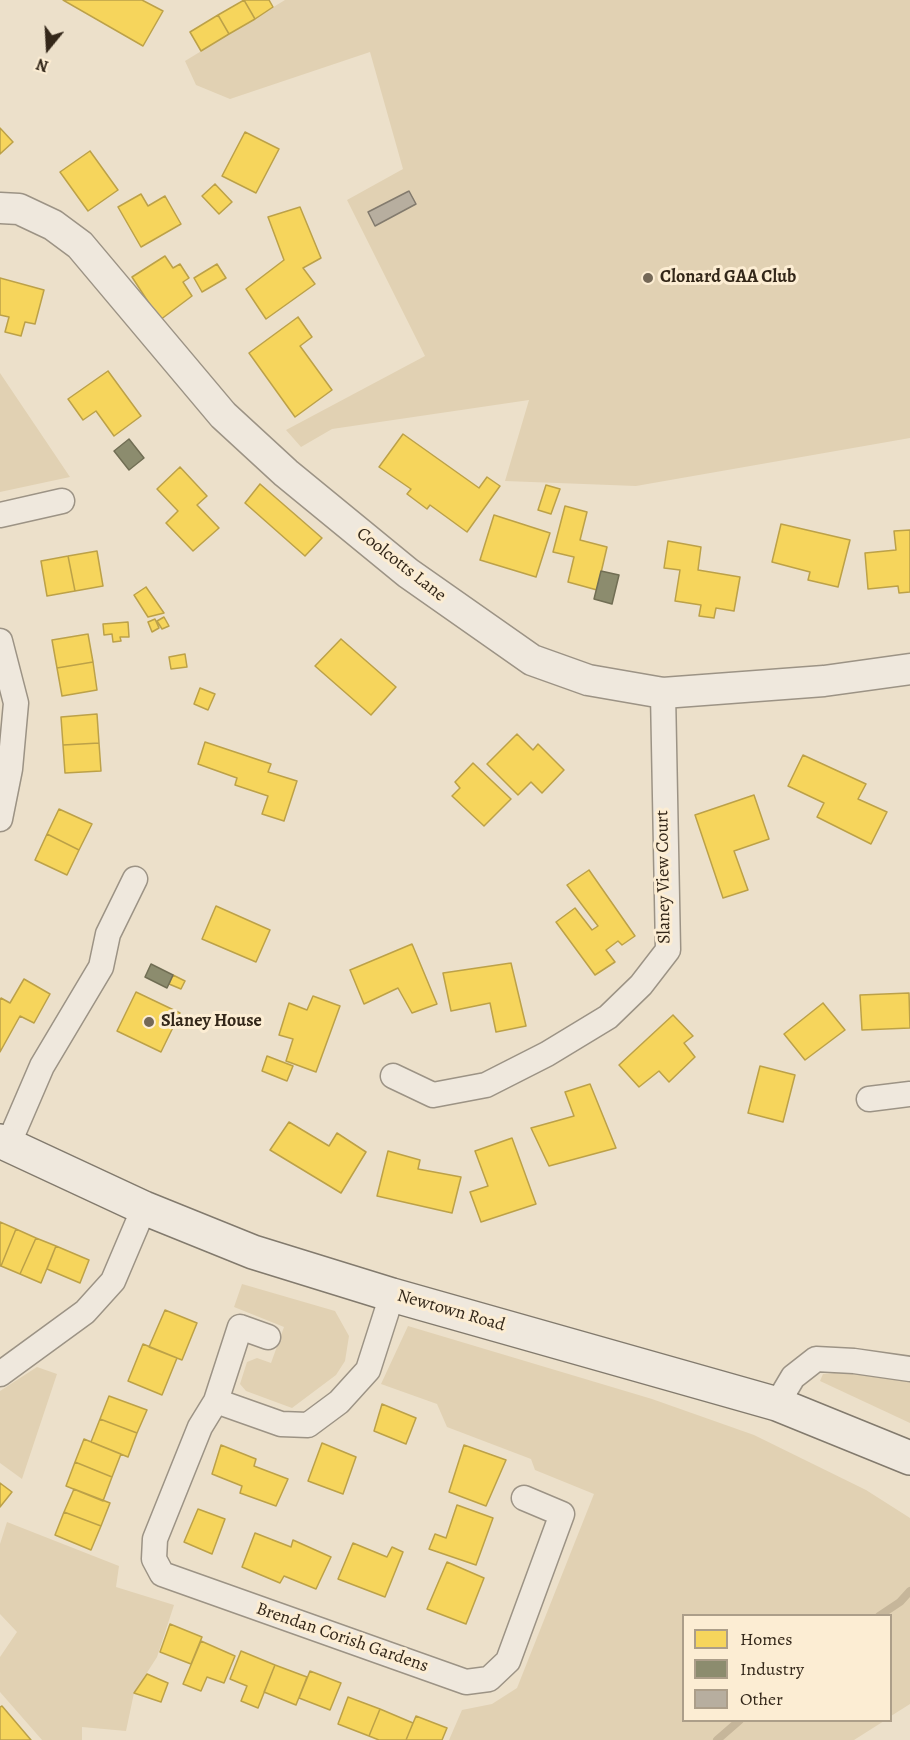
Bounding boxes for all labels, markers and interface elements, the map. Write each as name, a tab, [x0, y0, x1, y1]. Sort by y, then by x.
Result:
north arrow	[18, 18, 78, 78]
text: N	[33, 53, 51, 77]
place label: Clonard GAA Club	[660, 267, 796, 289]
marker: Clonard GAA Club	[641, 271, 655, 285]
street label: Coolcotts Lane	[352, 523, 450, 607]
street label: Slaney View Court	[652, 810, 676, 944]
place label: Slaney House	[161, 1011, 262, 1033]
marker: Slaney House	[142, 1015, 156, 1029]
street label: Newtown Road	[394, 1285, 508, 1337]
street label: Brendan Corish Gardens	[253, 1598, 431, 1678]
legend	[682, 1614, 892, 1722]
text: Homes	[740, 1627, 792, 1651]
text: Industry	[740, 1657, 804, 1681]
text: Other	[740, 1687, 783, 1711]

